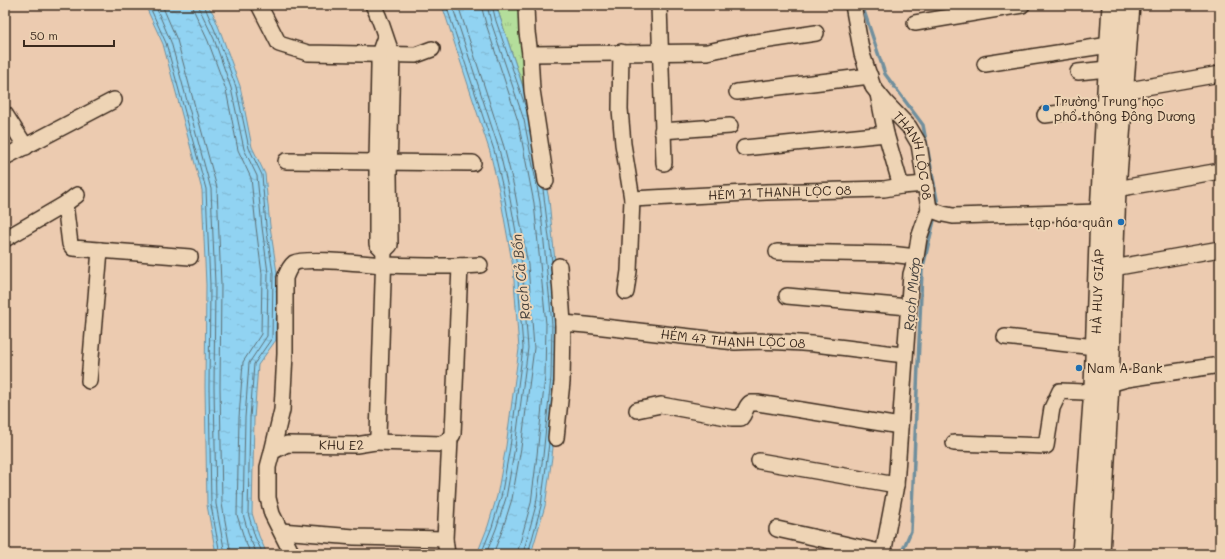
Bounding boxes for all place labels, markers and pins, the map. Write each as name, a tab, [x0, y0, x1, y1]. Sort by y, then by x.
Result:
place label: Trường Trung học phổ thông Đông Dương	[1054, 92, 1195, 124]
marker: Trường Trung học phổ thông Đông Dương	[1041, 103, 1051, 113]
place label: tạp hóa quân	[1029, 213, 1113, 230]
marker: tạp hóa quân	[1116, 217, 1126, 227]
place label: Nam A Bank	[1087, 359, 1163, 376]
marker: Nam A Bank	[1074, 363, 1084, 373]

